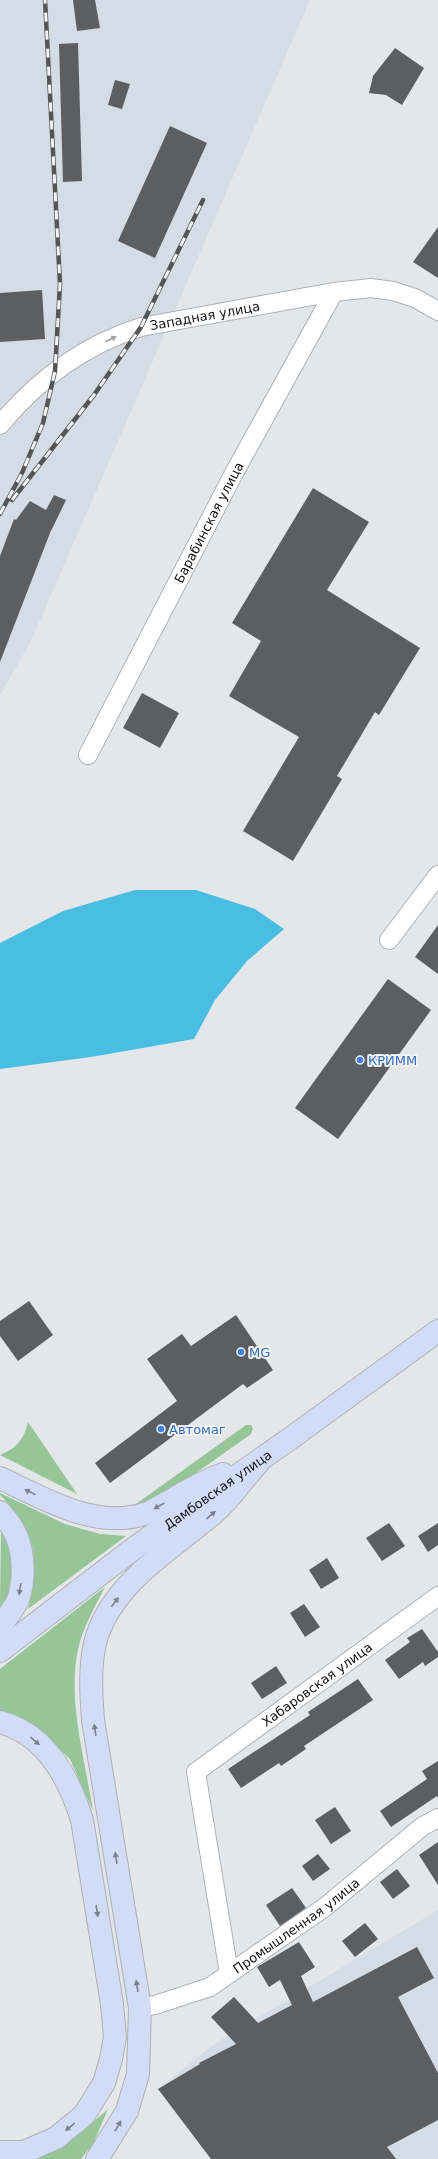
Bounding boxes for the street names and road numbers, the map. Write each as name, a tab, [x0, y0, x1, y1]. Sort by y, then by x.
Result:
street label: Западная улица	[149, 298, 261, 333]
street label: Барабинская улица	[171, 459, 246, 585]
street label: Дамбовская улица	[161, 1447, 274, 1532]
street label: Хабаровская улица	[259, 1639, 375, 1729]
street label: Промышленная улица	[230, 1874, 362, 1976]

